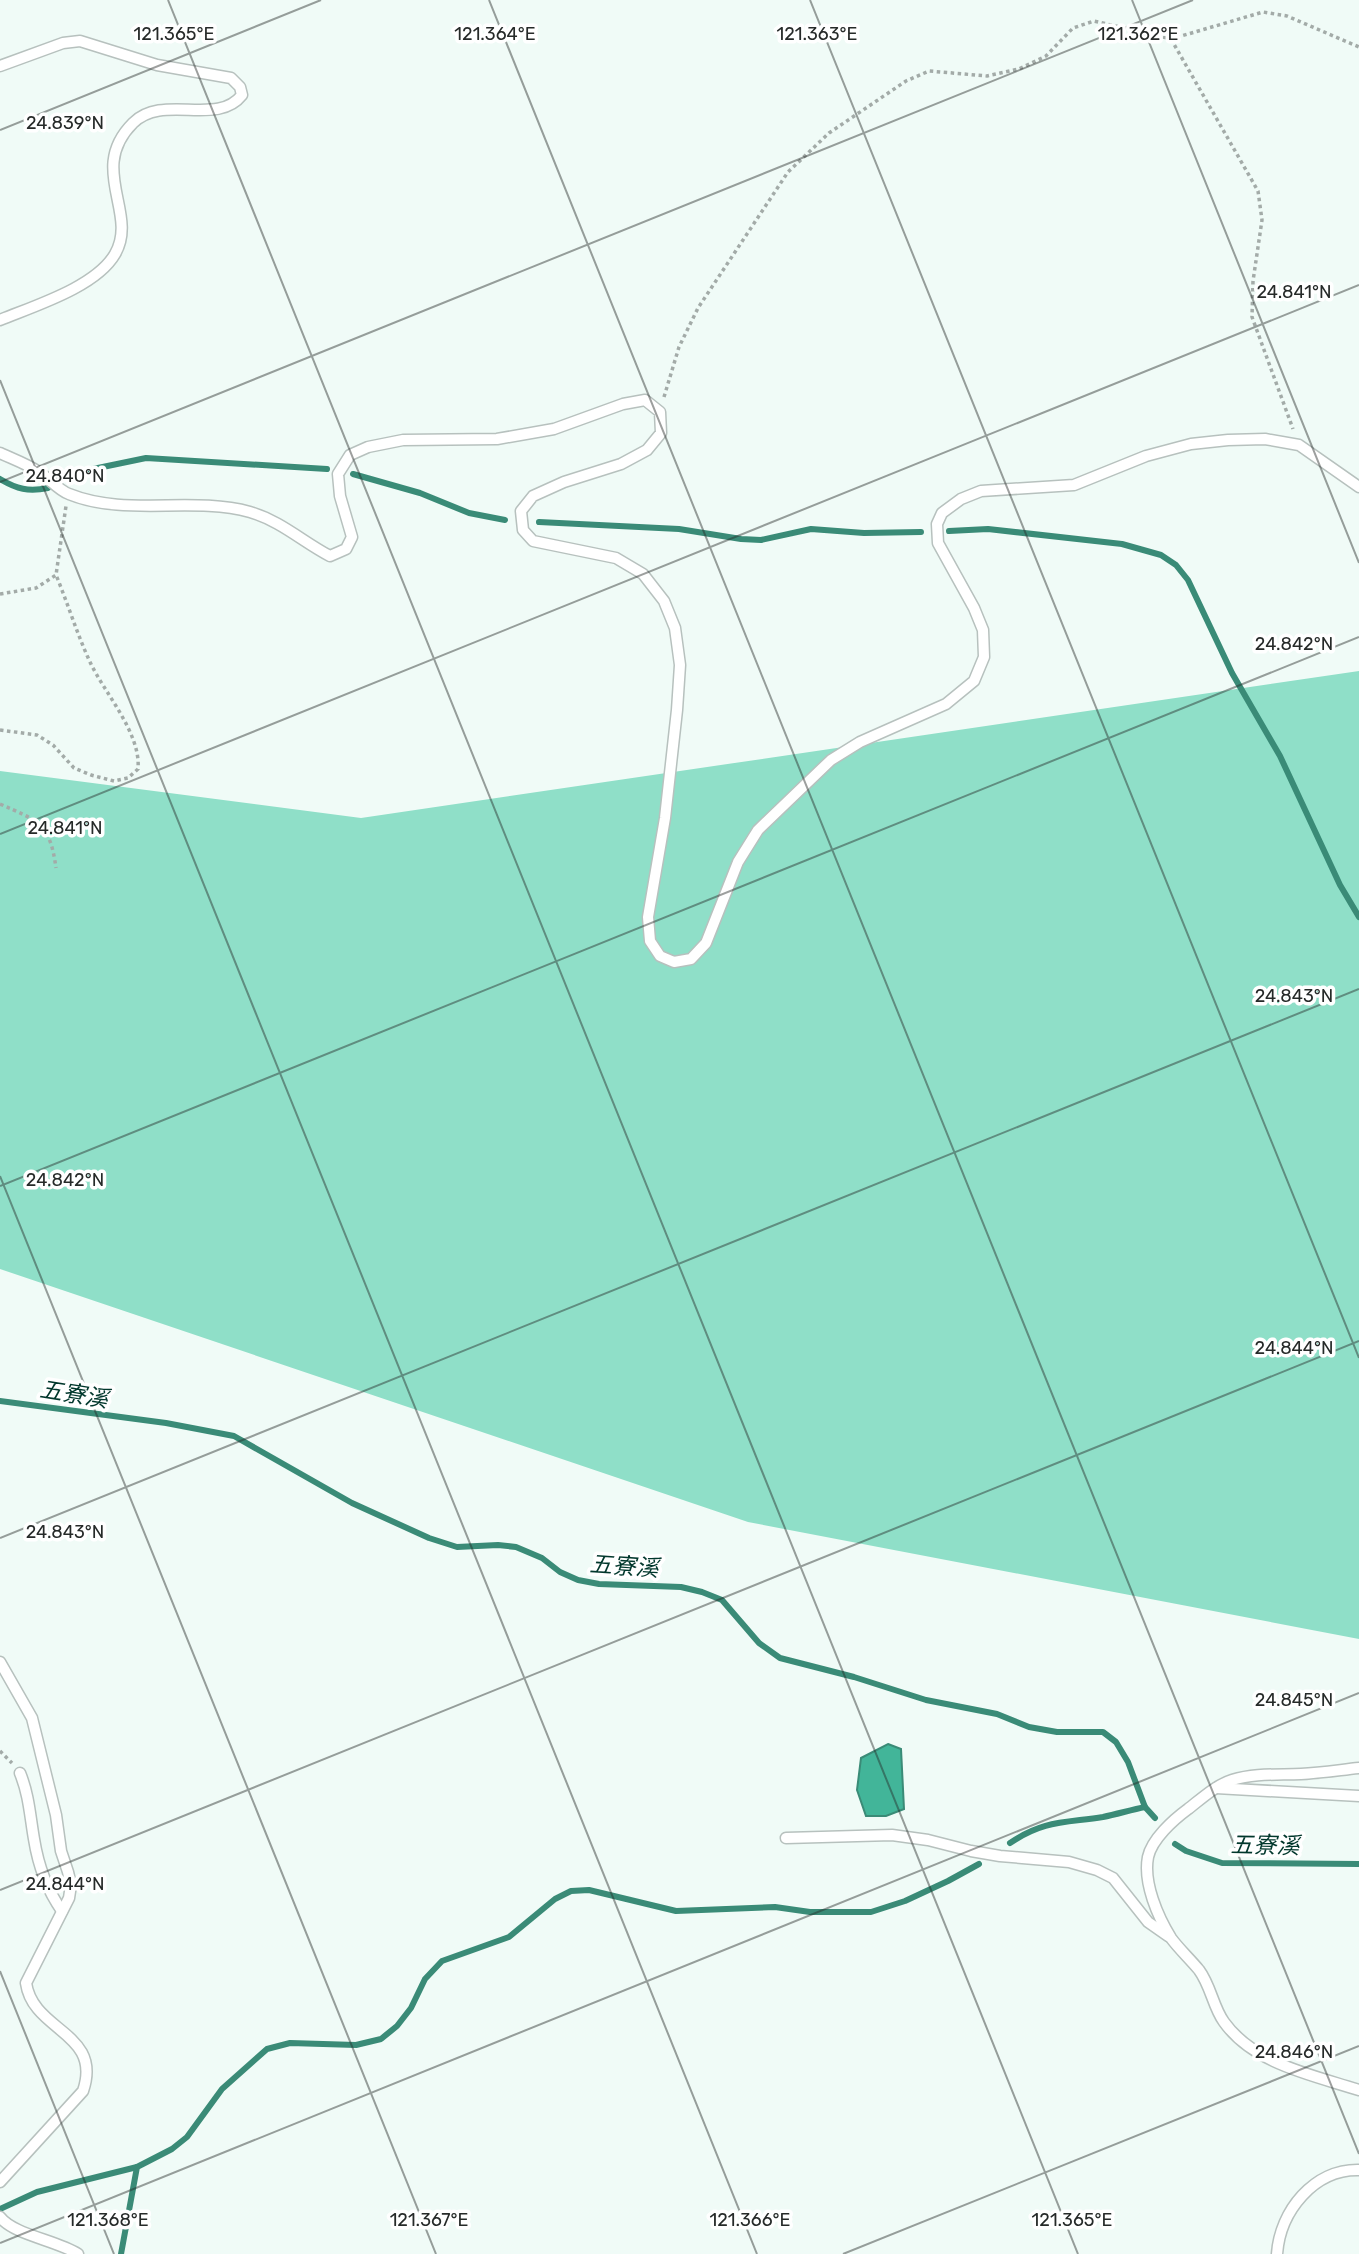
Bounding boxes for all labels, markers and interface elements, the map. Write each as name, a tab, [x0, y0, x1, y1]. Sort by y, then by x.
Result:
text: 121.365°E	[134, 23, 214, 45]
text: 121.364°E	[454, 23, 536, 45]
text: 121.363°E	[777, 23, 857, 45]
text: 121.362°E	[1098, 23, 1178, 45]
text: 24.839°N	[26, 112, 104, 134]
text: 24.841°N	[1256, 281, 1332, 303]
text: 24.840°N	[25, 465, 105, 487]
text: 24.842°N	[1255, 633, 1333, 655]
text: 24.841°N	[27, 817, 103, 839]
text: 24.843°N	[1255, 985, 1333, 1007]
text: 24.842°N	[26, 1169, 104, 1191]
text: 24.844°N	[1255, 1337, 1333, 1359]
water label: 五寮溪	[38, 1375, 113, 1414]
text: 24.843°N	[26, 1521, 104, 1543]
water label: 五寮溪	[589, 1550, 662, 1583]
text: 24.845°N	[1255, 1689, 1333, 1711]
water label: 五寮溪	[1230, 1830, 1303, 1860]
text: 24.844°N	[26, 1873, 104, 1895]
text: 24.846°N	[1255, 2041, 1333, 2063]
text: 121.368°E	[67, 2209, 149, 2231]
text: 121.367°E	[390, 2209, 468, 2231]
text: 121.366°E	[710, 2209, 790, 2231]
text: 121.365°E	[1032, 2209, 1112, 2231]

